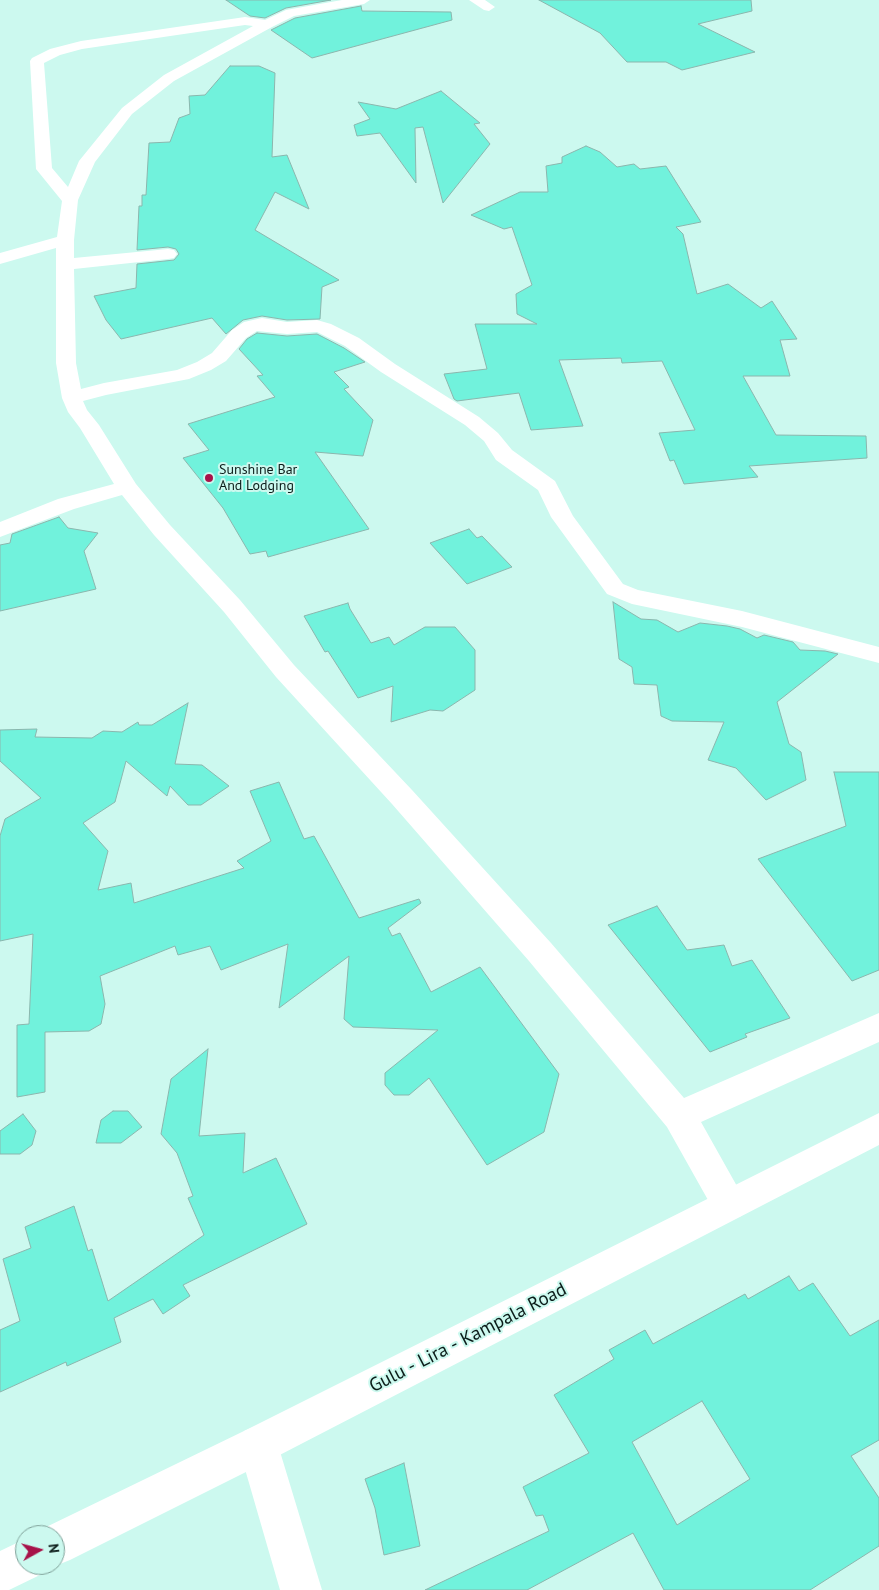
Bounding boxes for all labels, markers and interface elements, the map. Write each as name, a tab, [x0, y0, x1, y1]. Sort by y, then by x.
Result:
place label: Sunshine Bar And Lodging	[219, 462, 297, 494]
marker: Sunshine Bar And Lodging	[203, 472, 215, 484]
street label: Gulu - Lira - Kampala Road	[366, 1278, 570, 1398]
north arrow	[15, 1525, 65, 1575]
text: N	[44, 1543, 63, 1554]

